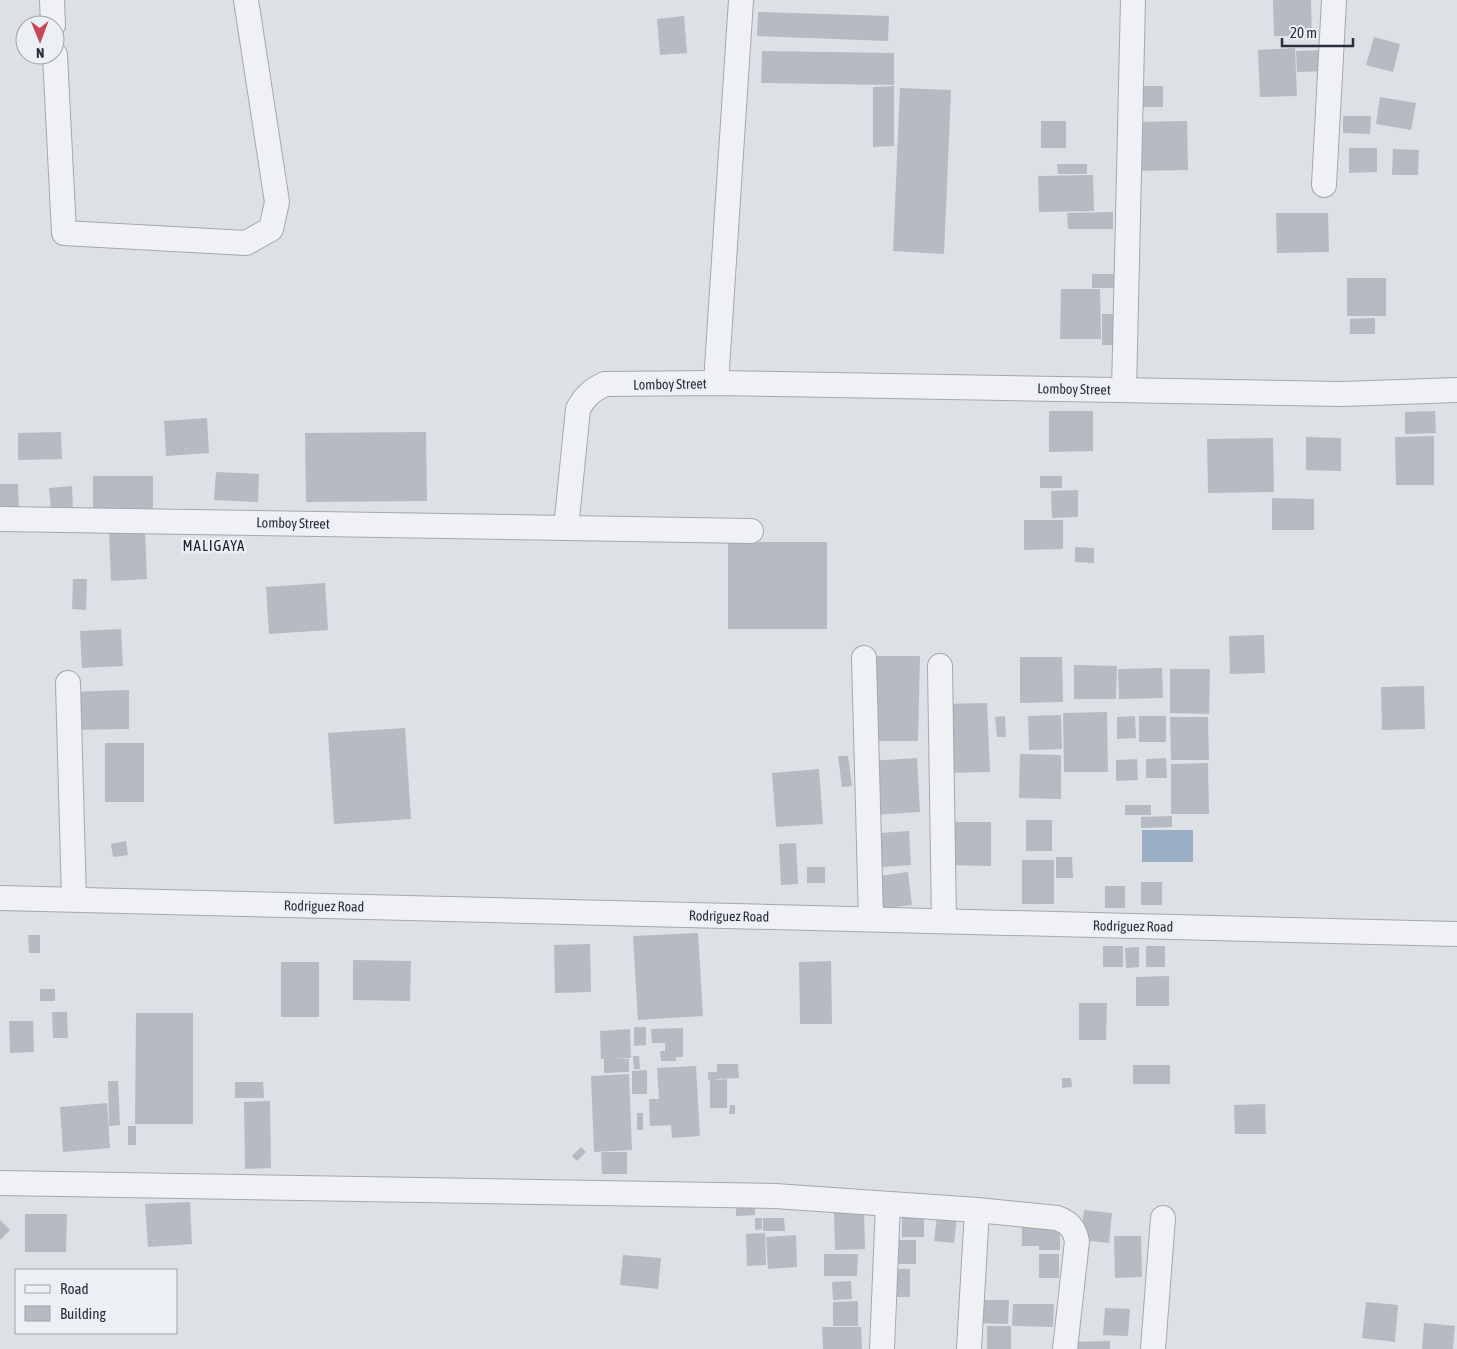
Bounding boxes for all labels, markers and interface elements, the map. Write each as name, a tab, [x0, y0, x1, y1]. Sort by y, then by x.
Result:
north arrow	[15, 15, 65, 65]
scale bar	[1282, 15, 1353, 47]
text: 20 m	[1290, 24, 1317, 41]
text: N	[36, 45, 44, 61]
street label: Lomboy Street	[633, 375, 707, 393]
street label: Lomboy Street	[1037, 380, 1111, 398]
street label: Lomboy Street	[256, 514, 330, 532]
district label: MALIGAYA	[183, 537, 245, 554]
street label: Rodriguez Road	[284, 897, 364, 915]
street label: Rodriguez Road	[689, 907, 769, 925]
street label: Rodriguez Road	[1093, 917, 1173, 935]
legend	[15, 1269, 178, 1334]
text: Road	[60, 1280, 89, 1297]
text: Building	[60, 1305, 106, 1322]

